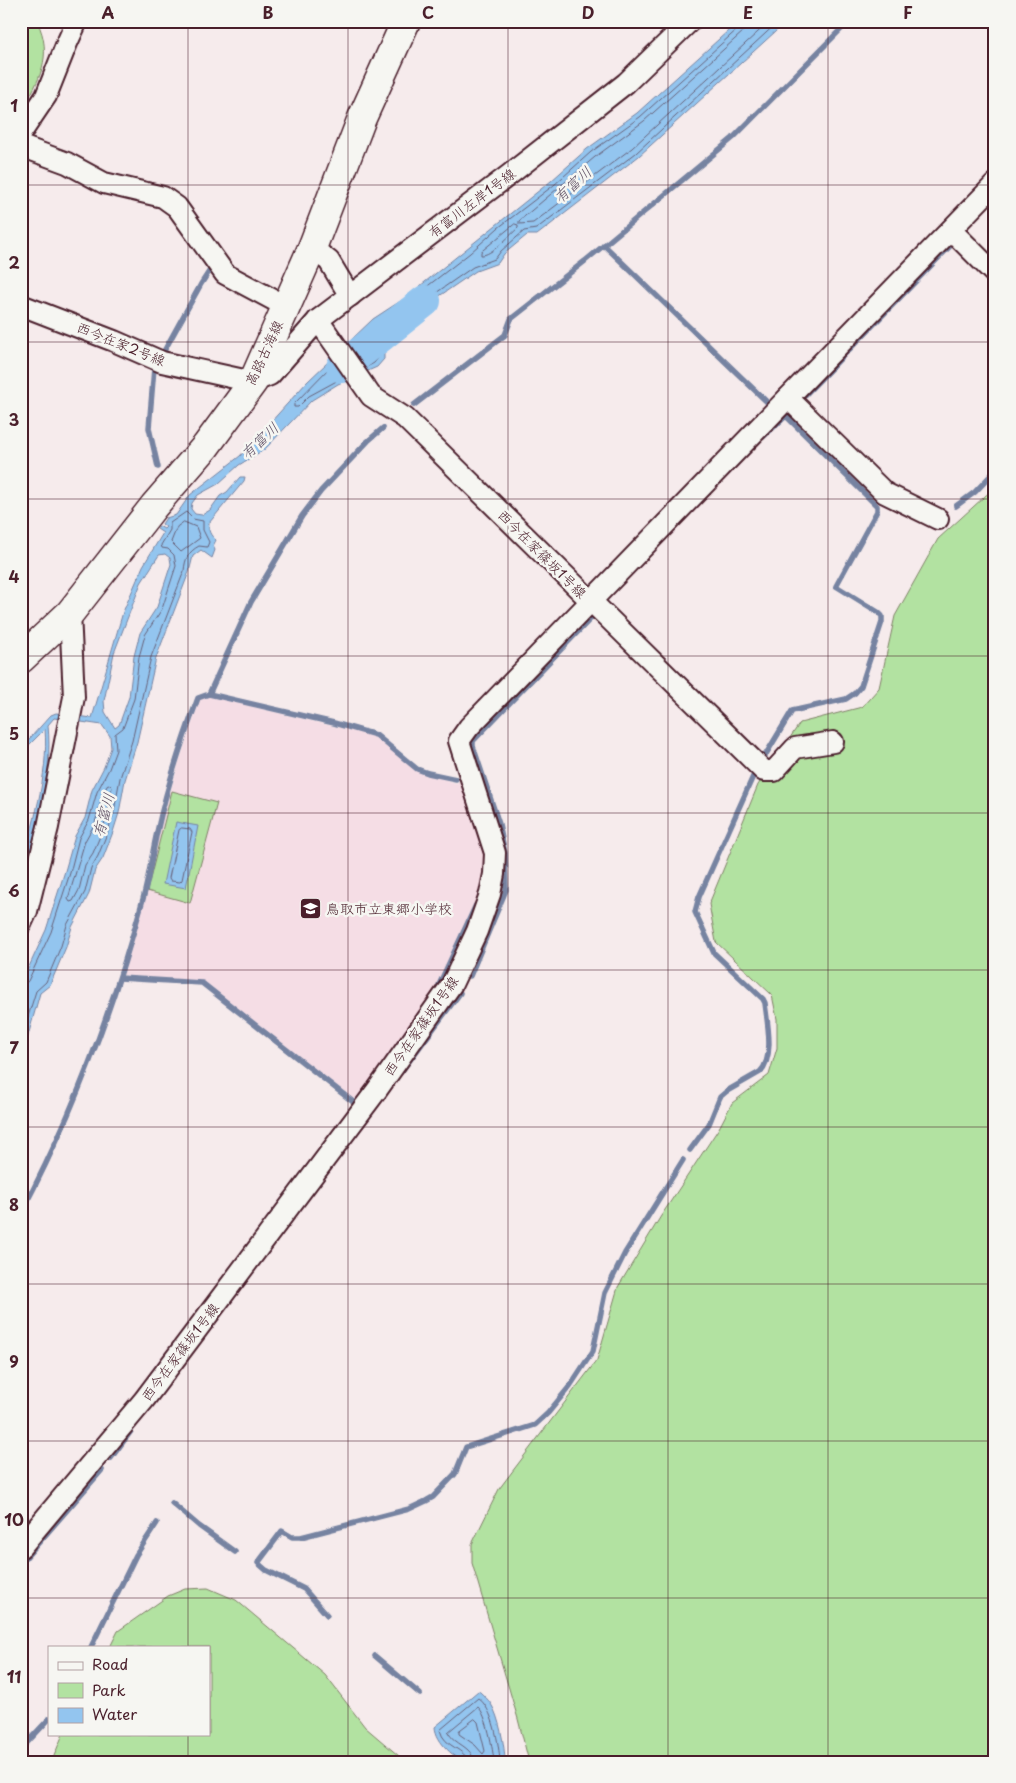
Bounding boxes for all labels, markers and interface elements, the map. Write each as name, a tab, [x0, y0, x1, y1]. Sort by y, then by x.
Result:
text: A	[102, 0, 115, 24]
text: B	[263, 0, 274, 24]
text: C	[422, 0, 434, 24]
text: D	[582, 0, 594, 24]
text: E	[743, 0, 753, 24]
text: F	[903, 0, 913, 24]
text: 1	[10, 93, 18, 117]
water label: 有富川	[548, 160, 596, 208]
street label: 有富川左岸1号線	[424, 163, 520, 242]
text: 2	[8, 250, 20, 274]
street label: 西今在家2号線	[74, 316, 169, 371]
street label: 高路古海線	[239, 317, 288, 389]
text: 3	[9, 407, 19, 431]
water label: 有富川	[235, 416, 283, 464]
street label: 西今在家篠坂1号線	[493, 504, 592, 603]
text: 4	[9, 564, 20, 588]
text: 5	[9, 721, 19, 745]
water label: 有富川	[86, 790, 119, 839]
text: 6	[8, 878, 20, 902]
school or university icon: 鳥取市立東郷小学校	[298, 897, 322, 921]
place label: 鳥取市立東郷小学校	[326, 898, 452, 919]
street label: 西今在家篠坂1号線	[378, 971, 463, 1080]
text: 7	[9, 1035, 19, 1059]
text: 8	[9, 1192, 19, 1216]
street label: 西今在家篠坂1号線	[136, 1298, 224, 1405]
text: 9	[9, 1349, 19, 1373]
text: 10	[4, 1507, 24, 1531]
legend	[48, 1646, 210, 1736]
text: Road	[92, 1652, 128, 1675]
text: 11	[7, 1664, 21, 1688]
text: Park	[92, 1678, 126, 1701]
text: Water	[92, 1702, 137, 1725]

